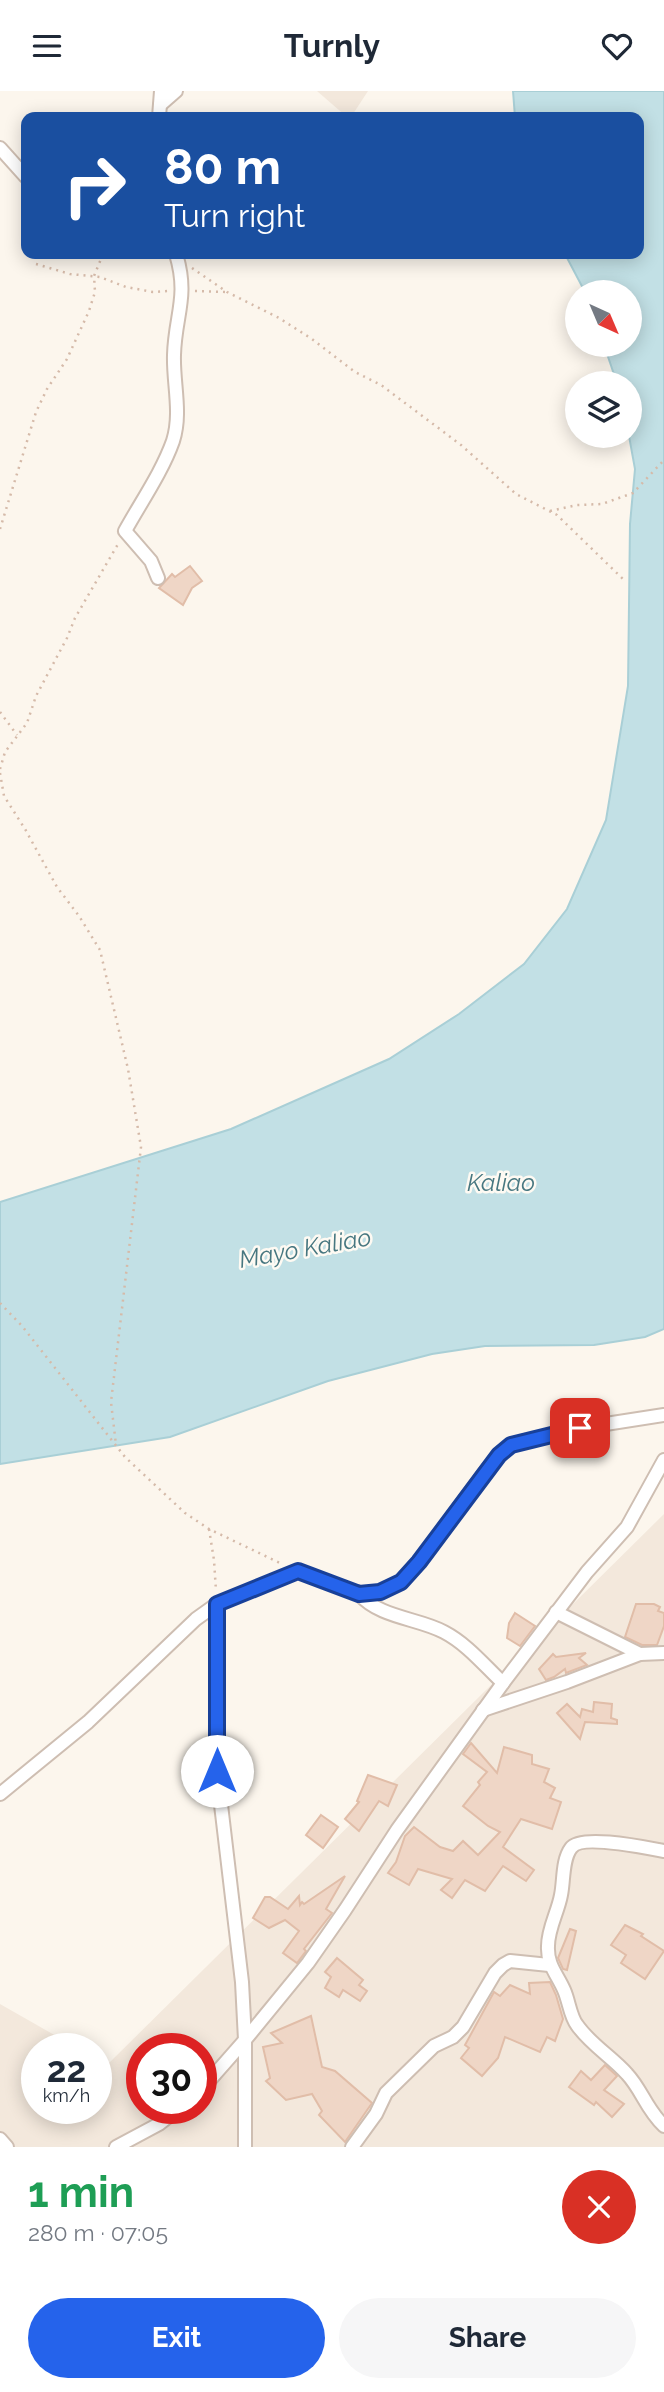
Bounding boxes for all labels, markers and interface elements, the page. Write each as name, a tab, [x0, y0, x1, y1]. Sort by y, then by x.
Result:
icon: menu	[28, 27, 66, 65]
text: Turnly	[284, 27, 380, 64]
icon: heart	[598, 27, 636, 65]
text: 80 m	[164, 138, 281, 195]
icon: right	[49, 140, 140, 231]
text: Turn right	[164, 197, 305, 234]
north arrow	[565, 280, 642, 357]
map controls	[565, 280, 642, 448]
button: layers	[565, 371, 642, 448]
water label: Kaliao	[467, 1168, 535, 1197]
water label: Mayo Kaliao	[237, 1222, 373, 1274]
pin	[550, 1398, 610, 1458]
icon: arrive	[561, 1409, 599, 1447]
position arrow	[180, 1734, 254, 1808]
speed limit sign: 30	[126, 2033, 217, 2124]
text: 22	[47, 2049, 86, 2090]
text: km/h	[43, 2085, 90, 2106]
text: 1 min	[28, 2168, 134, 2217]
button: close	[562, 2170, 636, 2244]
text: 280 m · 07:05	[28, 2219, 168, 2246]
button: Exit	[28, 2298, 325, 2378]
button: Share	[339, 2298, 636, 2378]

